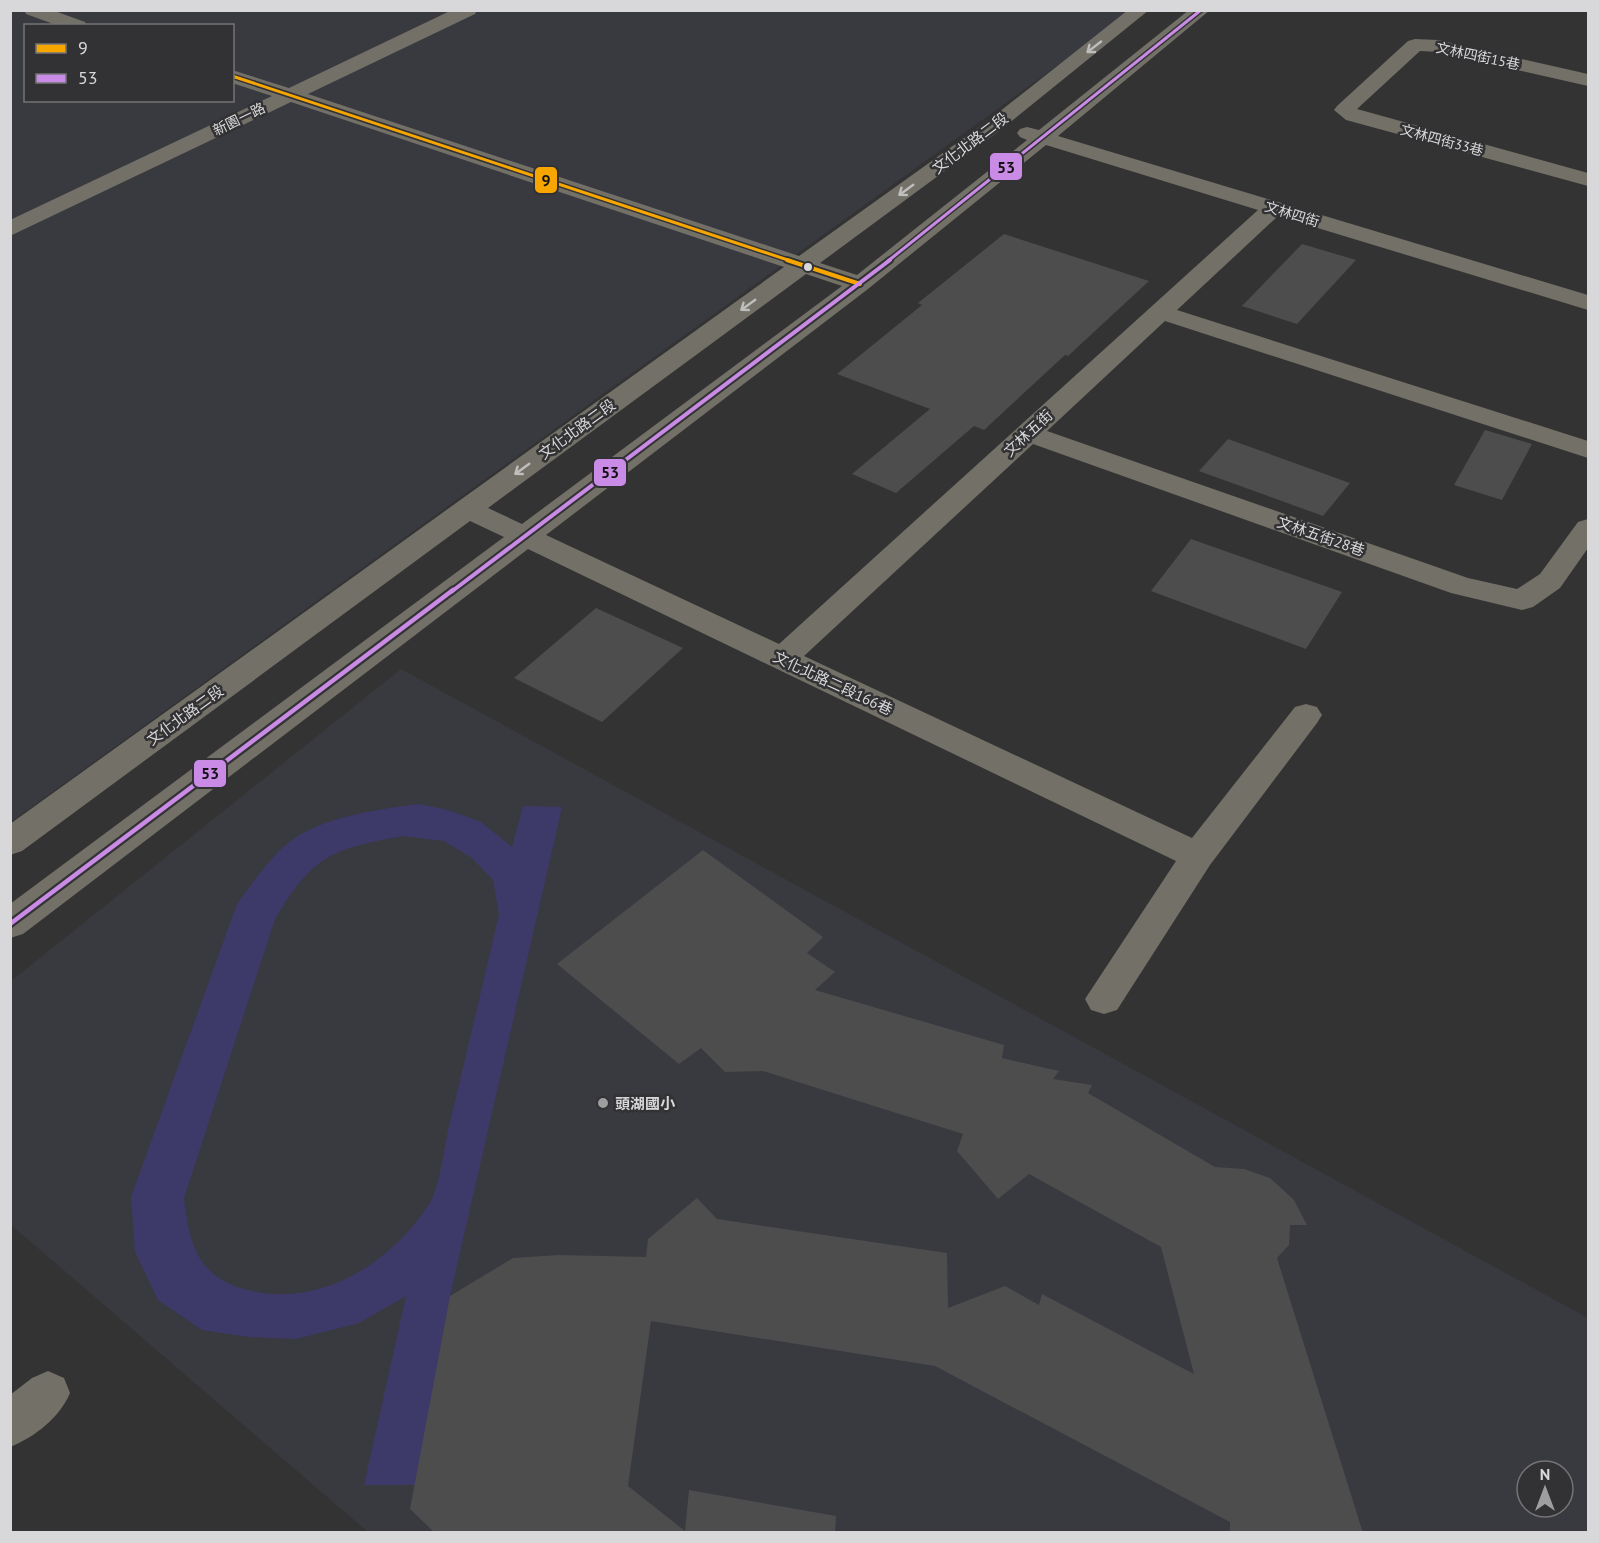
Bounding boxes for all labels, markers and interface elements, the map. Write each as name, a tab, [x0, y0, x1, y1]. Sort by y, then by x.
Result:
legend	[24, 24, 234, 102]
text: 9	[78, 36, 88, 59]
street label: 文林四街15巷	[1434, 38, 1522, 74]
one-way arrow	[1086, 40, 1102, 53]
text: 53	[78, 66, 98, 89]
street label: 新園一路	[210, 99, 268, 139]
street label: 文化北路二段	[928, 108, 1012, 178]
street label: 文林四街33巷	[1398, 120, 1486, 160]
line badge: 53	[989, 152, 1023, 181]
text: 53	[997, 157, 1015, 177]
line badge: 9	[534, 166, 558, 194]
text: 9	[541, 170, 551, 190]
one-way arrow	[898, 184, 914, 197]
street label: 文林四街	[1263, 197, 1321, 231]
unlabelled marker	[802, 261, 814, 273]
one-way arrow	[740, 298, 756, 311]
street label: 文化北路二段	[535, 395, 619, 463]
street label: 文林五街	[1000, 406, 1056, 460]
line badge: 53	[593, 458, 627, 487]
text: 53	[601, 462, 619, 482]
one-way arrow	[515, 463, 531, 476]
street label: 文林五街28巷	[1275, 512, 1367, 560]
street label: 文化北路二段166巷	[770, 647, 896, 719]
street label: 文化北路二段	[143, 681, 227, 749]
line badge: 53	[193, 759, 227, 788]
text: 53	[201, 763, 219, 783]
place label: 頭湖國小	[615, 1094, 676, 1113]
marker: 頭湖國小	[596, 1096, 610, 1110]
north arrow	[1515, 1459, 1575, 1519]
text: N	[1540, 1464, 1550, 1484]

